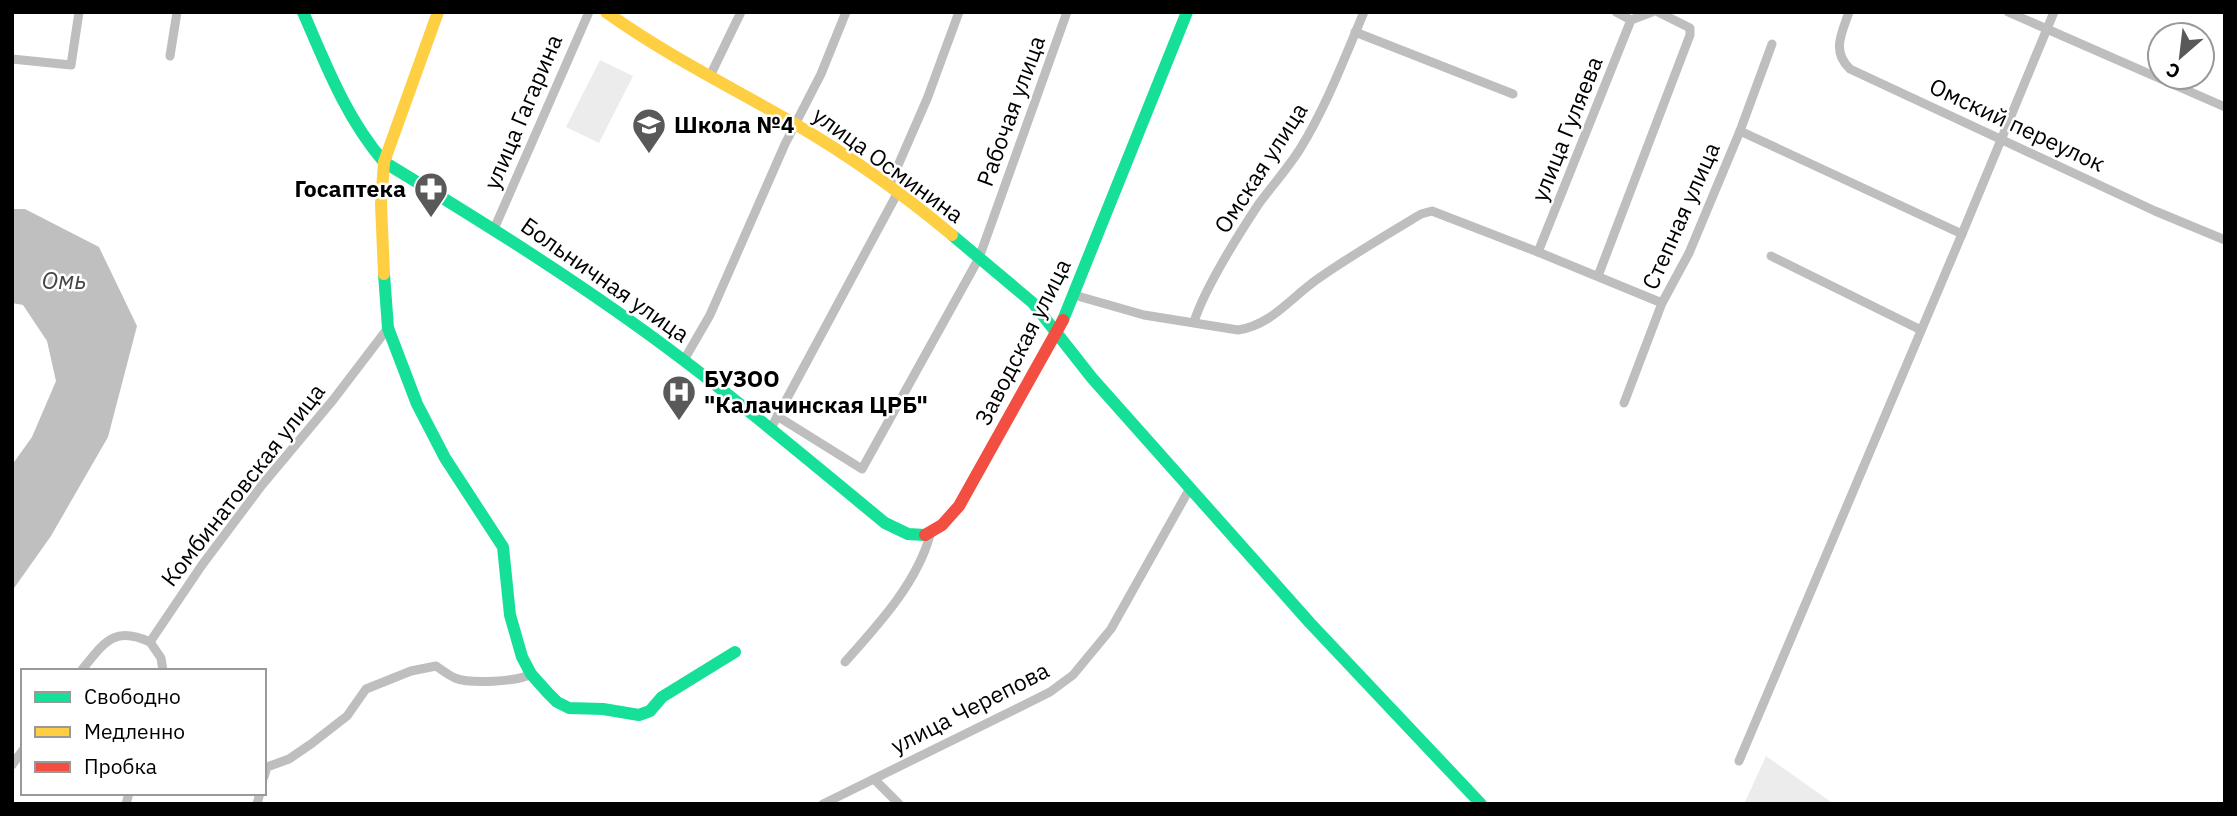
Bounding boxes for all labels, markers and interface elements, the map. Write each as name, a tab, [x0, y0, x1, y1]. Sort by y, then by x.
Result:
north arrow	[2146, 21, 2216, 91]
street label: улица Гагарина	[476, 30, 568, 194]
street label: Рабочая улица	[969, 31, 1051, 190]
street label: улица Гуляева	[1523, 52, 1609, 206]
text: С	[2162, 58, 2184, 85]
street label: Омский переулок	[1925, 70, 2110, 178]
street label: Омская улица	[1207, 96, 1314, 239]
street label: улица Осминина	[807, 99, 970, 229]
school or university icon: Школа №4	[630, 106, 668, 155]
place label: Школа №4	[674, 109, 795, 139]
street label: Степная улица	[1634, 137, 1726, 294]
pharmacy icon: Госаптека	[412, 170, 450, 219]
place label: Госаптека	[294, 173, 406, 203]
street label: Больничная улица	[515, 210, 696, 349]
street label: Заводская улица	[967, 253, 1077, 430]
water label: Омь	[42, 264, 86, 296]
place label: БУЗОО "Калачинская ЦРБ"	[704, 363, 928, 419]
hospital icon: БУЗОО "Калачинская ЦРБ"	[660, 373, 698, 422]
street label: Комбинатовская улица	[154, 377, 331, 592]
street label: улица Черепова	[885, 654, 1054, 760]
legend	[21, 669, 266, 795]
text: Свободно	[84, 682, 181, 710]
text: Медленно	[84, 717, 185, 745]
text: Пробка	[84, 752, 157, 780]

